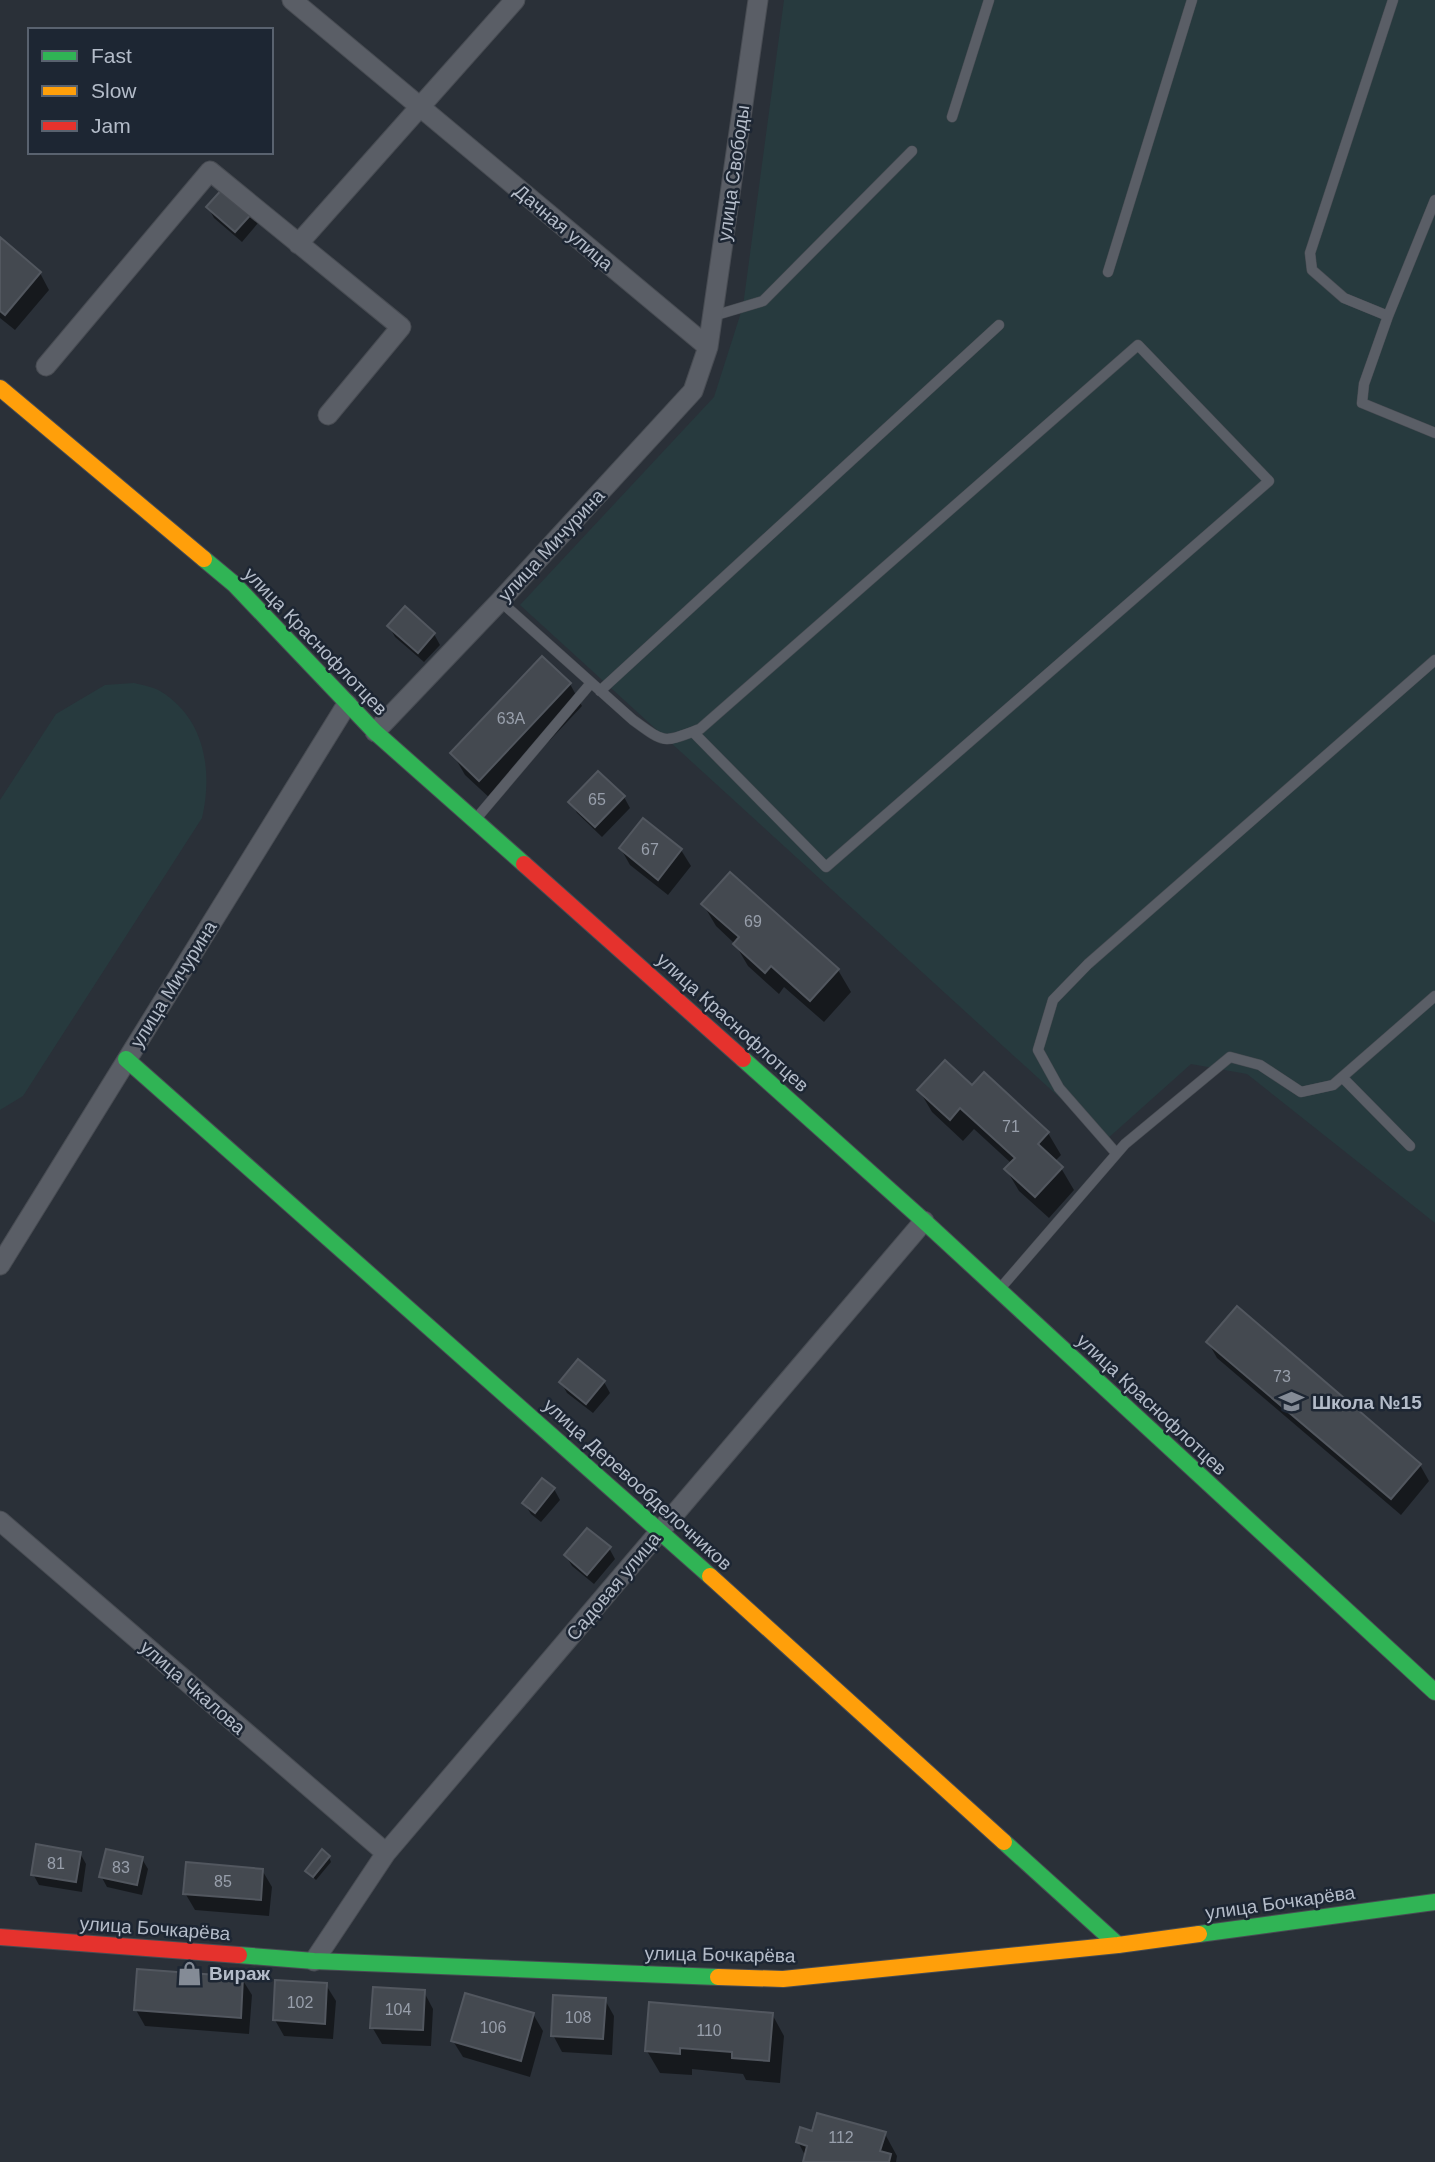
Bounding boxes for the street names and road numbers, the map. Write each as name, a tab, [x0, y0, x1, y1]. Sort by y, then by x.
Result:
street label: улица Свободы	[714, 104, 753, 243]
street label: Дачная улица	[510, 180, 617, 275]
street label: улица Мичурина	[494, 485, 609, 606]
street label: улица Краснофлотцев	[240, 563, 392, 719]
street label: улица Мичурина	[126, 917, 221, 1051]
street label: улица Краснофлотцев	[652, 949, 813, 1096]
street label: улица Краснофлотцев	[1072, 1330, 1231, 1479]
street label: улица Деревообделочников	[539, 1394, 736, 1574]
street label: Садовая улица	[562, 1528, 665, 1645]
street label: улица Чкалова	[136, 1636, 250, 1739]
street label: улица Бочкарёва	[1204, 1882, 1357, 1923]
street label: улица Бочкарёва	[79, 1913, 231, 1944]
street label: улица Бочкарёва	[644, 1943, 796, 1966]

